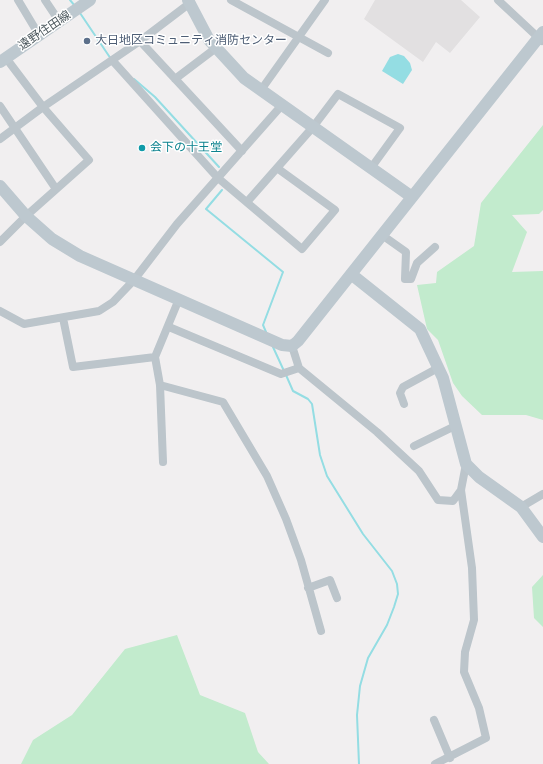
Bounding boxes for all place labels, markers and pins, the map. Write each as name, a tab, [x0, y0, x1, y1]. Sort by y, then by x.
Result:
place label: 大日地区コミュニティ消防センター	[95, 34, 287, 48]
marker: 大日地区コミュニティ消防センター	[82, 36, 92, 46]
place label: 会下の十王堂	[150, 141, 222, 155]
marker: 会下の十王堂	[137, 143, 147, 153]

